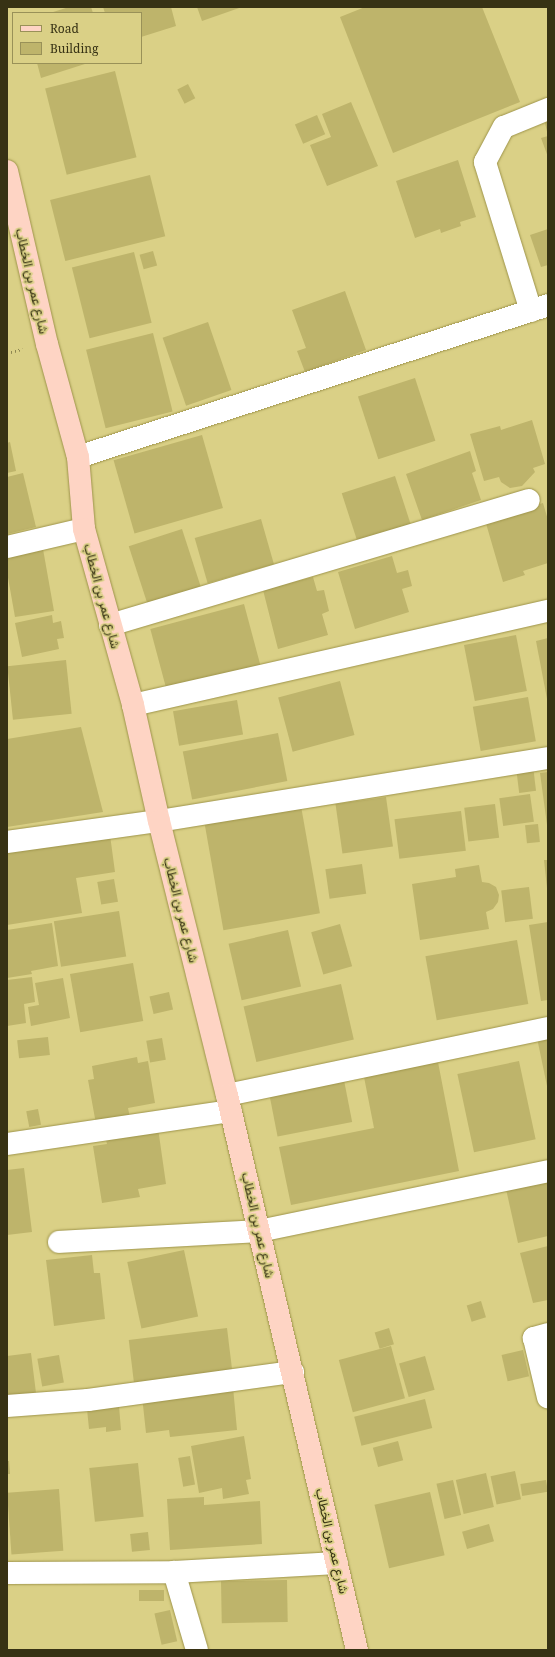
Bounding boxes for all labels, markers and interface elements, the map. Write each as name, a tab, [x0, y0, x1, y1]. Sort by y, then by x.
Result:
legend	[12, 12, 142, 64]
text: Road	[50, 20, 79, 37]
text: Building	[50, 40, 98, 57]
street label: شارع عمر بن الخطاب	[12, 227, 52, 335]
street label: شارع عمر بن الخطاب	[81, 542, 123, 650]
street label: شارع عمر بن الخطاب	[160, 856, 202, 964]
street label: شارع عمر بن الخطاب	[238, 1171, 278, 1279]
street label: شارع عمر بن الخطاب	[312, 1487, 352, 1595]

